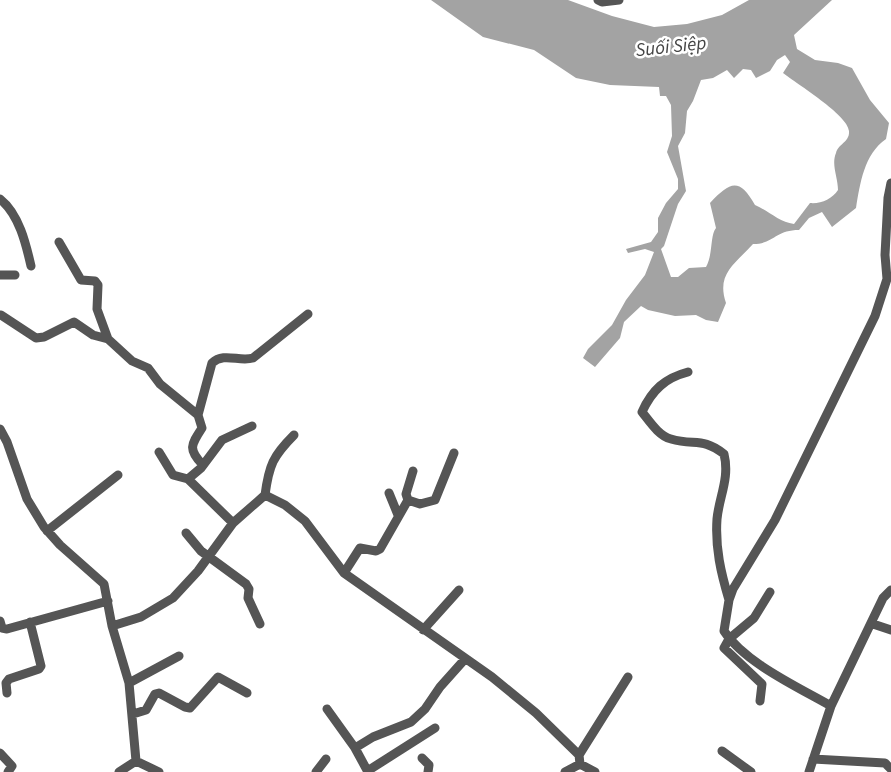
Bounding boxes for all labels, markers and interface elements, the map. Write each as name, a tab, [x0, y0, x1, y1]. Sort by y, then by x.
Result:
water label: Suối Siệp	[634, 30, 708, 64]

